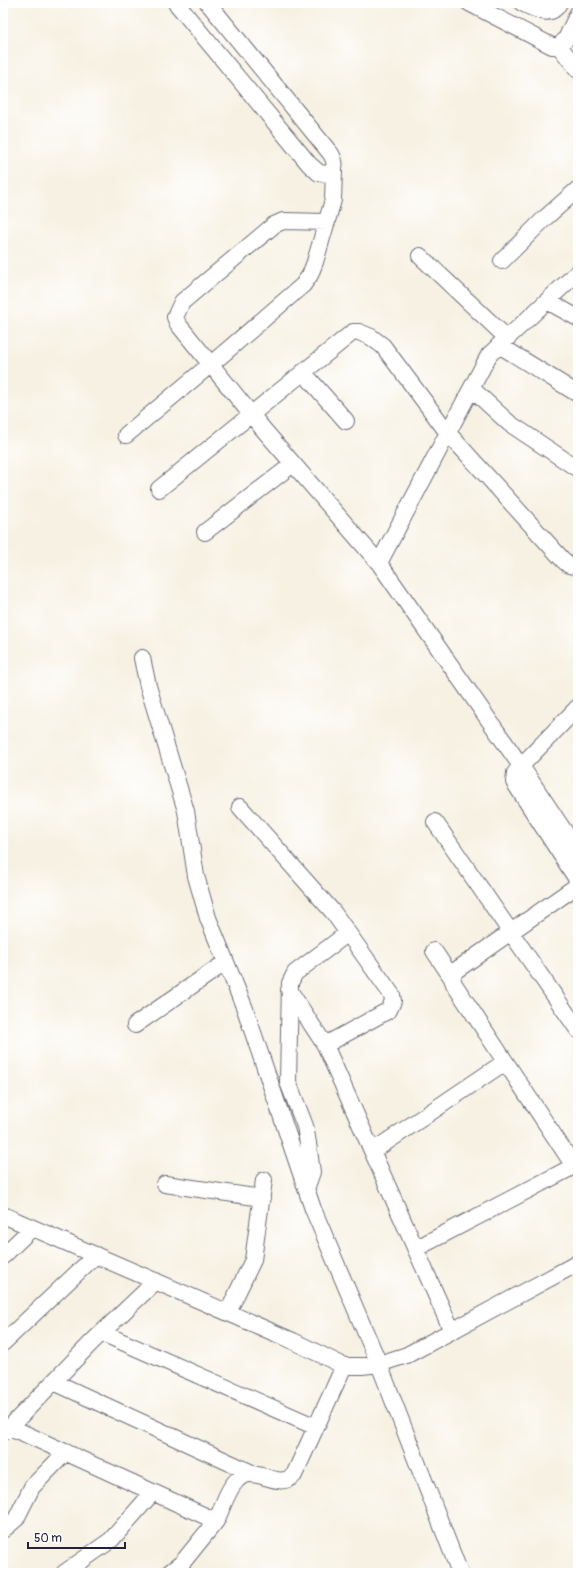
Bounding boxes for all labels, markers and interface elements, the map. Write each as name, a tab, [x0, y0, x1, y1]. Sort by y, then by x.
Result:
scale bar	[28, 1524, 125, 1550]
text: 50 m	[34, 1531, 62, 1546]

